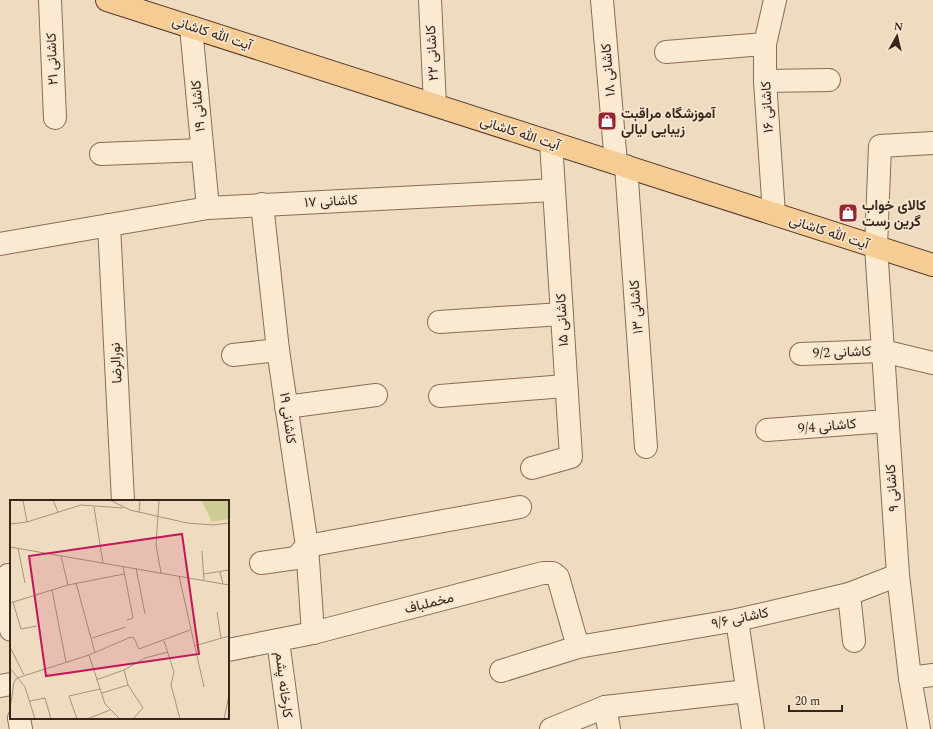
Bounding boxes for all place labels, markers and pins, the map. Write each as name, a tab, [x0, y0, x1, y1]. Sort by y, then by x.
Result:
place label: آموزشگاه مراقبت زیبایی لیالی	[621, 103, 717, 140]
shop icon: آموزشگاه مراقبت زیبایی لیالی	[596, 110, 618, 132]
place label: کالای خواب گرین رست	[862, 195, 926, 232]
shop icon: کالای خواب گرین رست	[837, 202, 859, 224]

